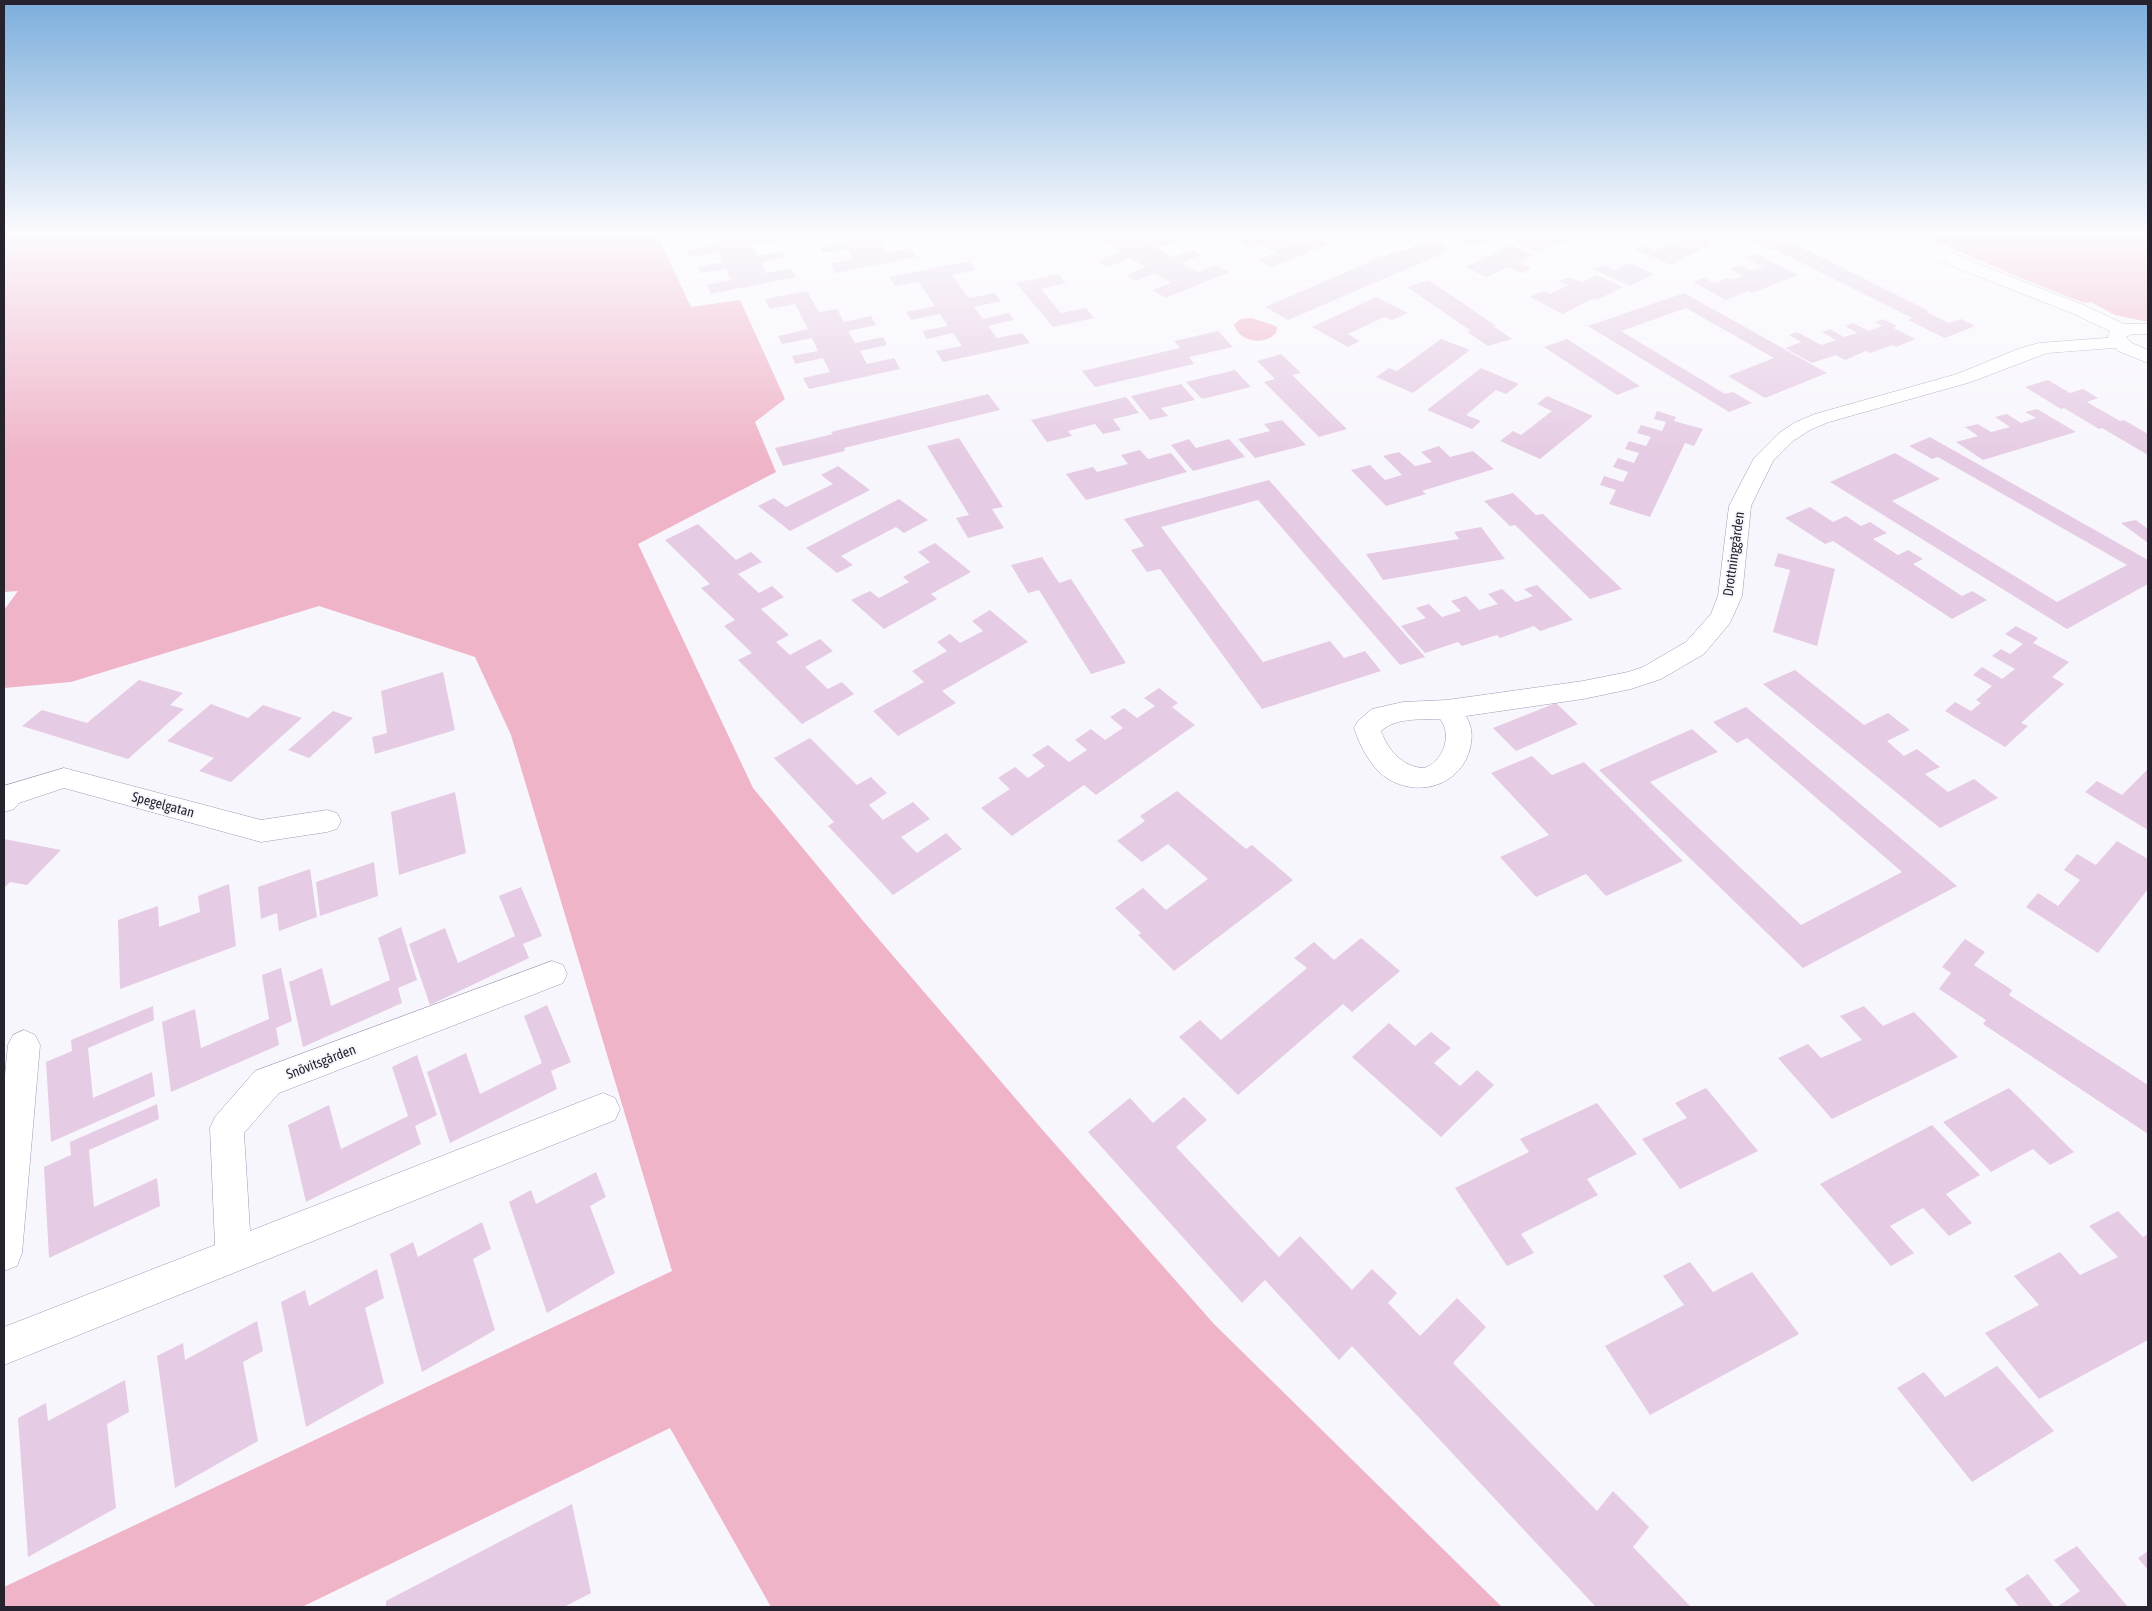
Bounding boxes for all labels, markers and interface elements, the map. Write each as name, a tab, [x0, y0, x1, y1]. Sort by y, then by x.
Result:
street label: Drottninggården	[1720, 511, 1748, 597]
street label: Spegelgatan	[130, 789, 196, 821]
street label: Snövitsgården	[284, 1041, 358, 1083]

